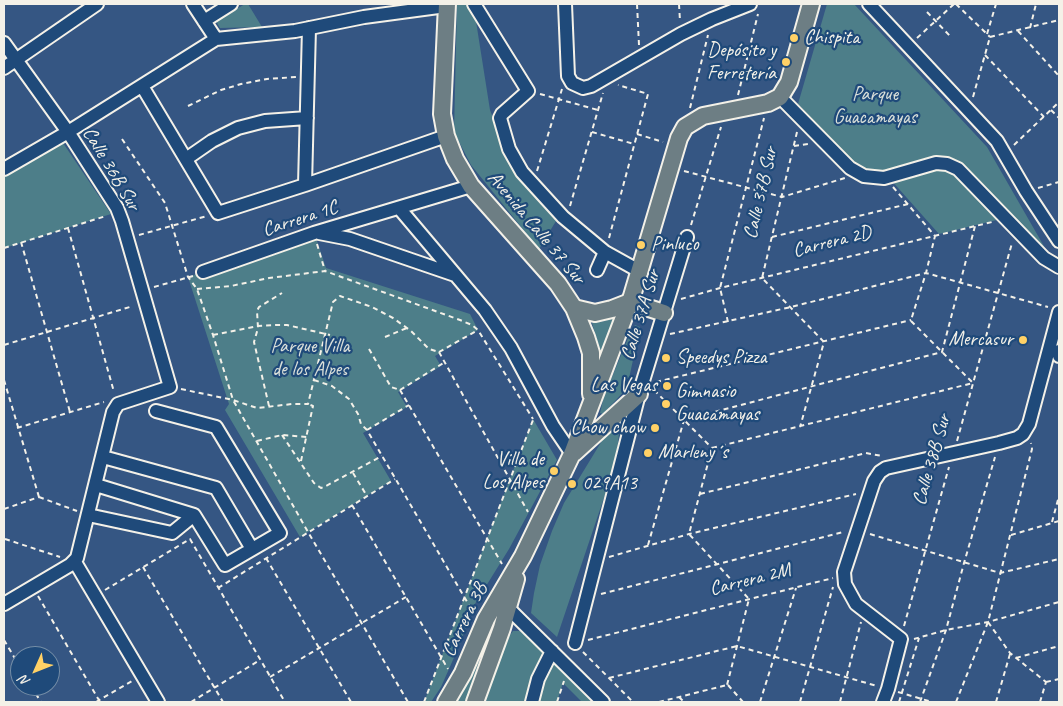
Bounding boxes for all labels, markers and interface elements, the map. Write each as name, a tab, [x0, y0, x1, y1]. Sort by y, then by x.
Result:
place label: Chispita	[804, 26, 859, 50]
marker: Chispita	[788, 32, 800, 44]
place label: Depósito y Ferretería	[707, 39, 776, 86]
marker: Depósito y Ferretería	[780, 56, 792, 68]
park label: Parque Guacamayas	[833, 83, 917, 130]
street label: Calle 36B Sur	[77, 123, 145, 215]
street label: Calle 37B Sur	[739, 145, 783, 241]
street label: Avenida Calle 37 Sur	[482, 167, 590, 289]
street label: Carrera 1C	[259, 196, 341, 242]
street label: Carrera 2D	[790, 221, 874, 263]
place label: Pinluco	[651, 233, 699, 257]
marker: Pinluco	[635, 239, 647, 251]
street label: Calle 37A Sur	[616, 267, 666, 363]
place label: Mercasur	[948, 328, 1013, 352]
marker: Mercasur	[1017, 334, 1029, 346]
park label: Parque Villa de los Alpes	[270, 335, 350, 382]
place label: Speedys Pizza	[676, 346, 766, 370]
marker: Speedys Pizza	[660, 352, 672, 364]
place label: Las Vegas	[590, 374, 657, 398]
marker: Las Vegas	[661, 380, 673, 392]
place label: Gimnasio Guacamayas	[676, 380, 759, 427]
marker: Gimnasio Guacamayas	[660, 398, 672, 410]
street label: Calle 38B Sur	[908, 412, 956, 508]
place label: Chow chow	[570, 416, 645, 440]
marker: Chow chow	[649, 422, 661, 434]
place label: Marleny´s	[658, 441, 728, 465]
marker: Marleny´s	[642, 447, 654, 459]
place label: Villa de Los Alpes	[482, 448, 544, 495]
marker: Villa de Los Alpes	[548, 465, 560, 477]
place label: 029A13	[582, 472, 637, 496]
marker: 029A13	[566, 478, 578, 490]
street label: Carrera 2M	[707, 558, 793, 602]
street label: Carrera 3B	[437, 579, 493, 661]
north arrow	[10, 646, 60, 696]
text: N	[15, 672, 34, 690]

